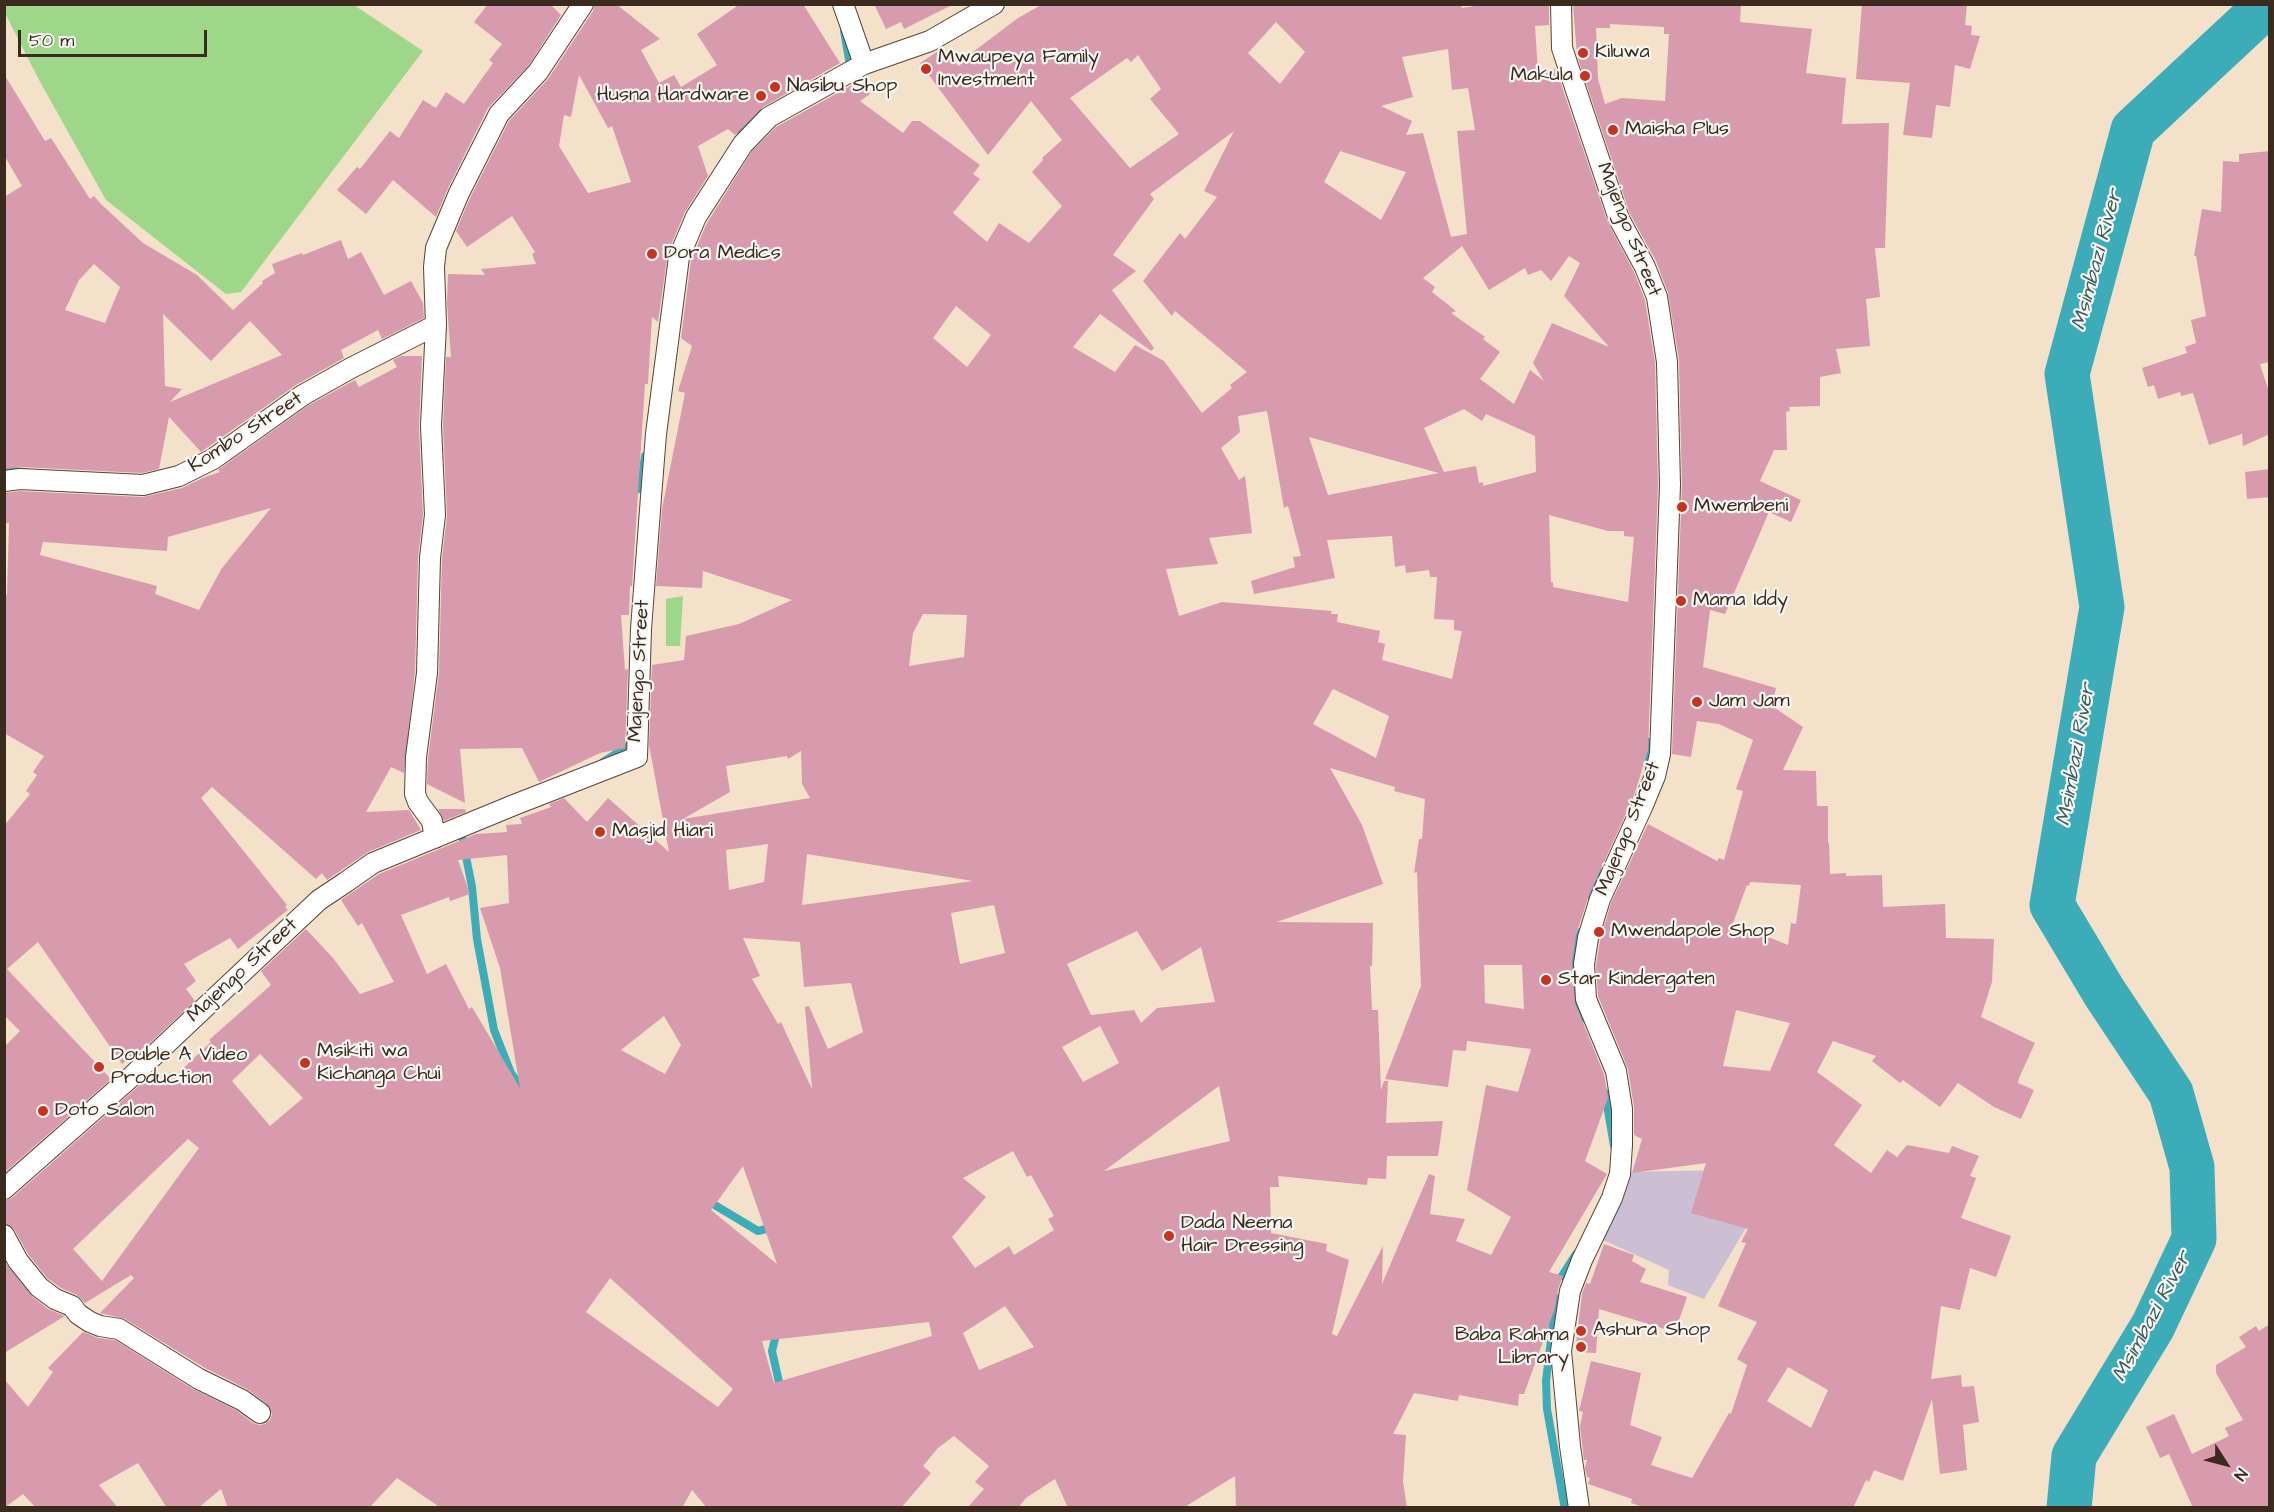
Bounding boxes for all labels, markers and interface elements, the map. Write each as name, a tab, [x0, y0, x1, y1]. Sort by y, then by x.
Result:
scale bar	[21, 18, 210, 56]
text: 50 m	[29, 28, 74, 53]
place label: Kiluwa	[1595, 41, 1650, 65]
place label: Mwaupeya Family Investment	[938, 46, 1099, 93]
marker: Kiluwa	[1576, 46, 1590, 60]
marker: Mwaupeya Family Investment	[919, 62, 933, 76]
place label: Makula	[1511, 64, 1573, 88]
marker: Makula	[1578, 69, 1592, 83]
place label: Nasibu Shop	[787, 75, 897, 99]
marker: Nasibu Shop	[768, 80, 782, 94]
place label: Husna Hardware	[597, 84, 749, 108]
marker: Husna Hardware	[754, 89, 768, 103]
place label: Maisha Plus	[1625, 118, 1729, 142]
marker: Maisha Plus	[1606, 123, 1620, 137]
street label: Majengo Street	[1590, 160, 1666, 300]
water label: Msimbazi River	[2067, 187, 2129, 333]
place label: Dora Medics	[664, 242, 781, 266]
marker: Dora Medics	[645, 247, 659, 261]
street label: Kombo Street	[184, 387, 308, 479]
place label: Mwembeni	[1694, 495, 1788, 519]
marker: Mwembeni	[1675, 500, 1689, 514]
place label: Mama Iddy	[1693, 589, 1788, 613]
marker: Mama Iddy	[1674, 594, 1688, 608]
street label: Majengo Street	[624, 599, 656, 743]
water label: Msimbazi River	[2052, 682, 2102, 828]
place label: Jam Jam	[1709, 690, 1790, 714]
marker: Jam Jam	[1690, 695, 1704, 709]
street label: Majengo Street	[1591, 759, 1667, 899]
place label: Masjid Hiari	[612, 820, 713, 844]
marker: Masjid Hiari	[593, 825, 607, 839]
street label: Majengo Street	[183, 914, 303, 1028]
place label: Mwendapole Shop	[1611, 920, 1774, 944]
marker: Mwendapole Shop	[1592, 925, 1606, 939]
place label: Star Kindergaten	[1558, 968, 1715, 992]
marker: Star Kindergaten	[1539, 973, 1553, 987]
place label: Msikiti wa Kichanga Chui	[317, 1040, 441, 1087]
place label: Double A Video Production	[111, 1044, 247, 1091]
marker: Msikiti wa Kichanga Chui	[298, 1056, 312, 1070]
marker: Double A Video Production	[92, 1060, 106, 1074]
place label: Doto Salon	[55, 1099, 154, 1123]
marker: Doto Salon	[36, 1104, 50, 1118]
place label: Dada Neema Hair Dressing	[1181, 1212, 1304, 1259]
marker: Dada Neema Hair Dressing	[1162, 1229, 1176, 1243]
water label: Msimbazi River	[2108, 1248, 2198, 1386]
place label: Ashura Shop	[1593, 1319, 1710, 1343]
place label: Baba Rahma Library	[1455, 1324, 1569, 1371]
marker: Ashura Shop	[1574, 1324, 1588, 1338]
marker: Baba Rahma Library	[1574, 1340, 1588, 1354]
north arrow	[2196, 1434, 2256, 1494]
text: N	[2229, 1464, 2252, 1485]

